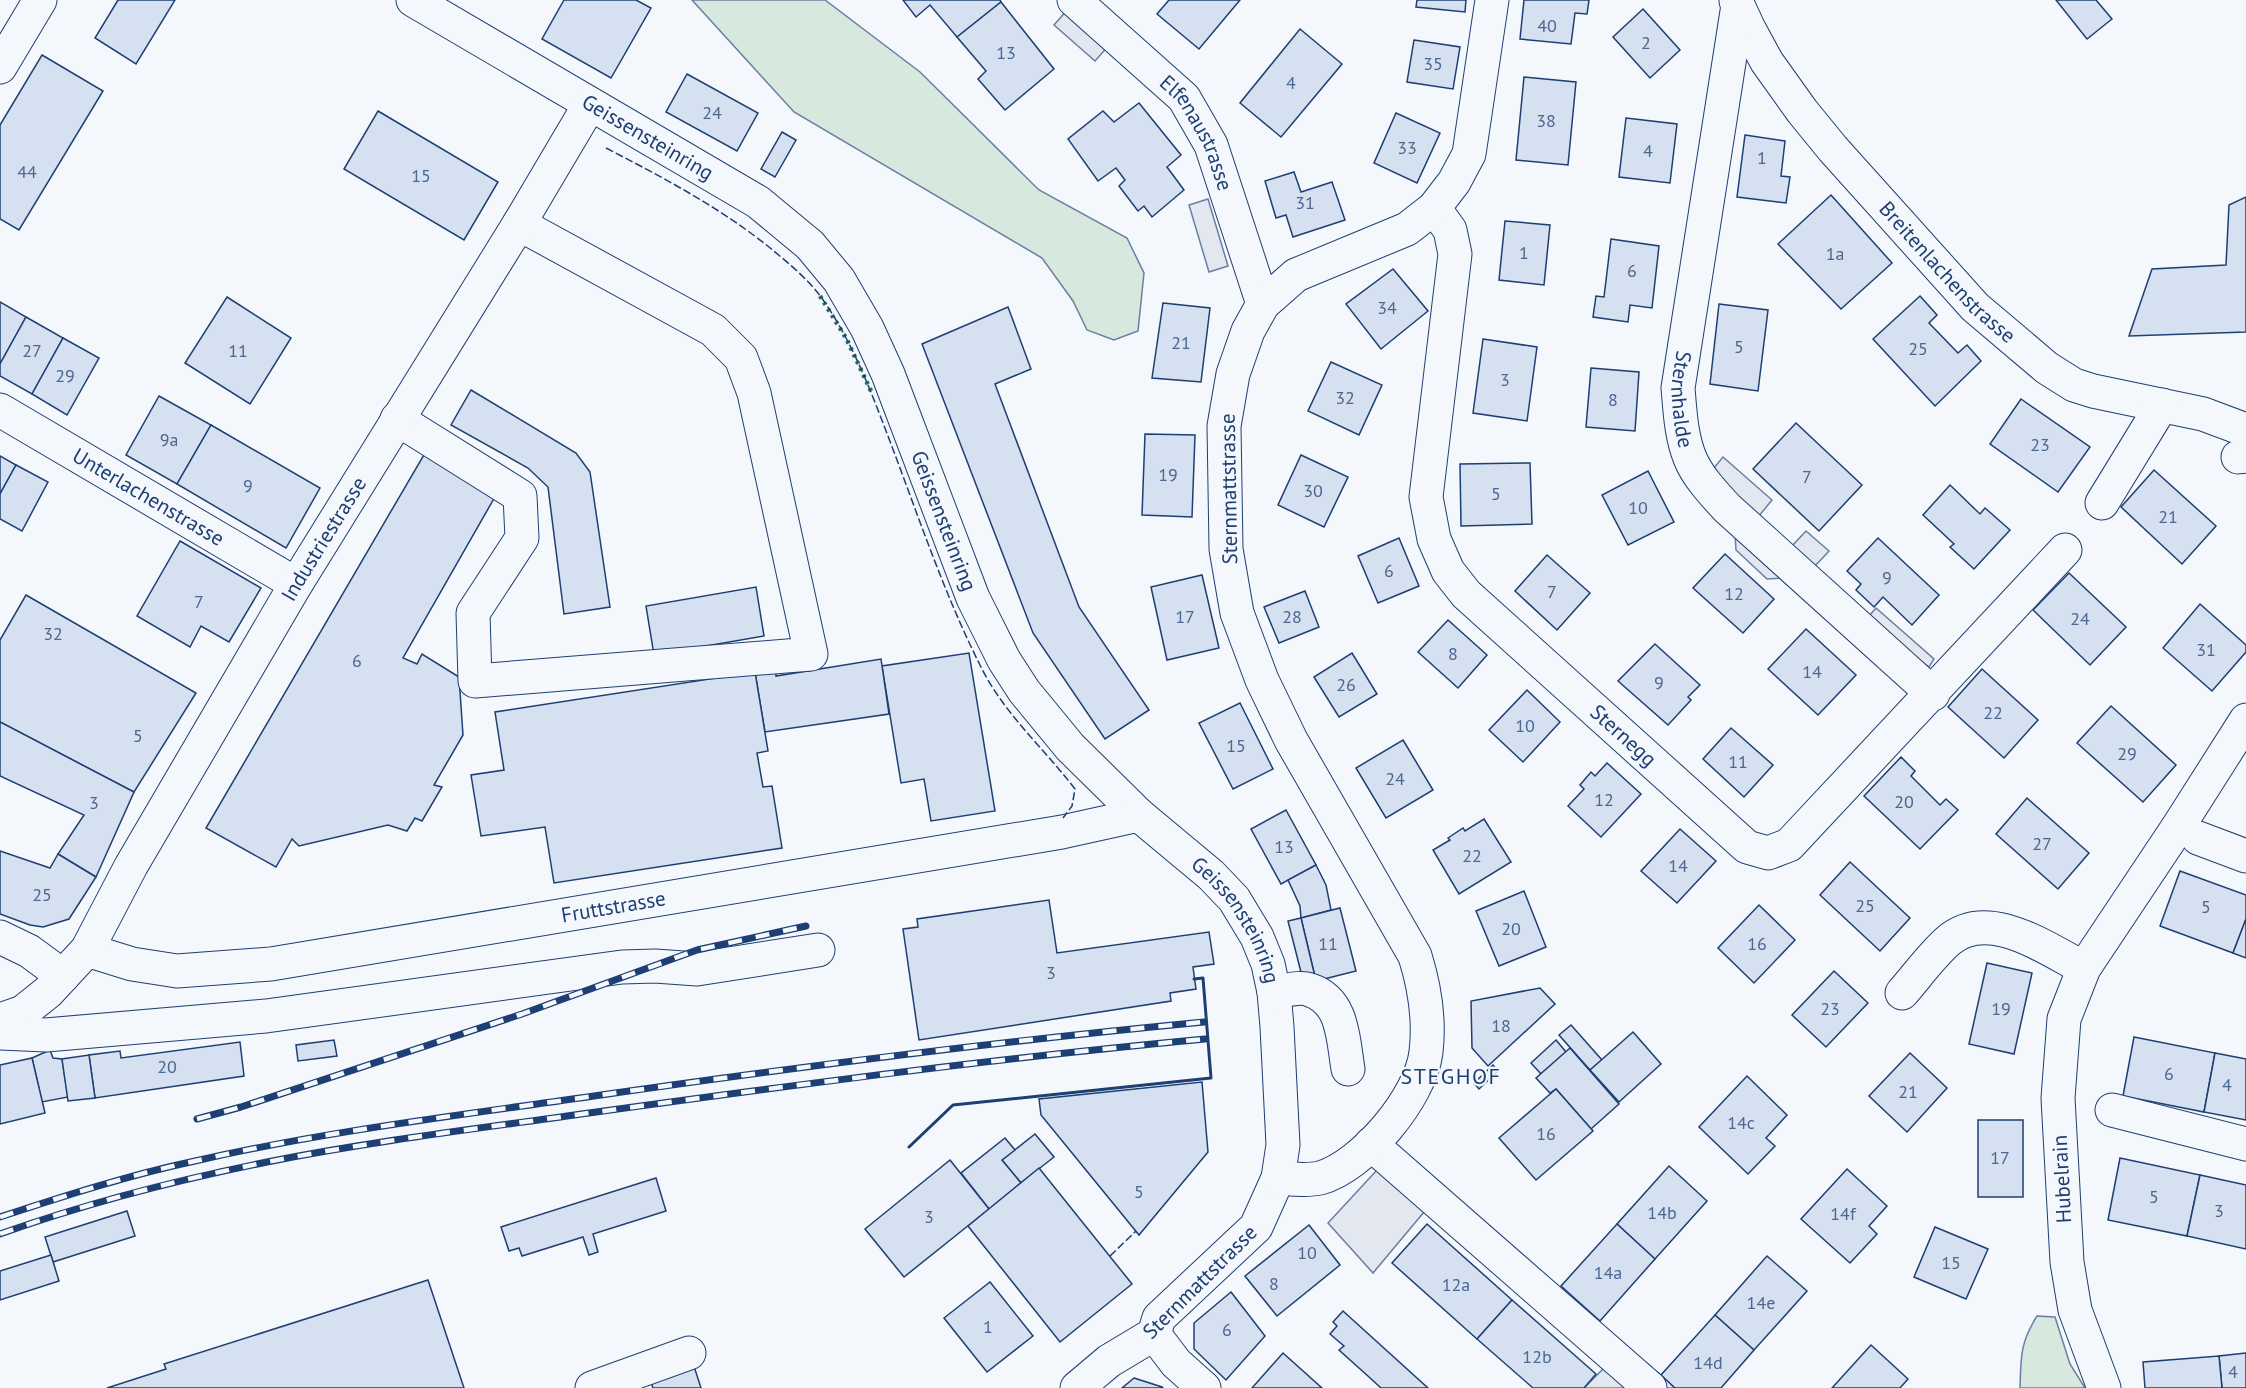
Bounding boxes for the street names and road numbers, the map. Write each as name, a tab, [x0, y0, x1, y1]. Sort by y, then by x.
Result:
street label: Elfenaustrasse	[1154, 69, 1239, 194]
street label: Geissensteinring	[577, 88, 719, 186]
street label: Breitenlachenstrasse	[1874, 195, 2021, 349]
street label: Sternhalde	[1665, 349, 1700, 451]
street label: Sternmattstrasse	[1214, 413, 1243, 565]
street label: Unterlachenstrasse	[68, 442, 229, 552]
street label: Geissensteinring	[905, 447, 983, 595]
street label: Industriestrasse	[275, 472, 372, 606]
street label: Sternegg	[1585, 698, 1663, 772]
street label: Geissensteinring	[1186, 850, 1286, 986]
street label: Fruttstrasse	[559, 884, 667, 928]
street label: Hubelrain	[2046, 1134, 2077, 1224]
street label: Sternmattstrasse	[1137, 1219, 1263, 1345]

